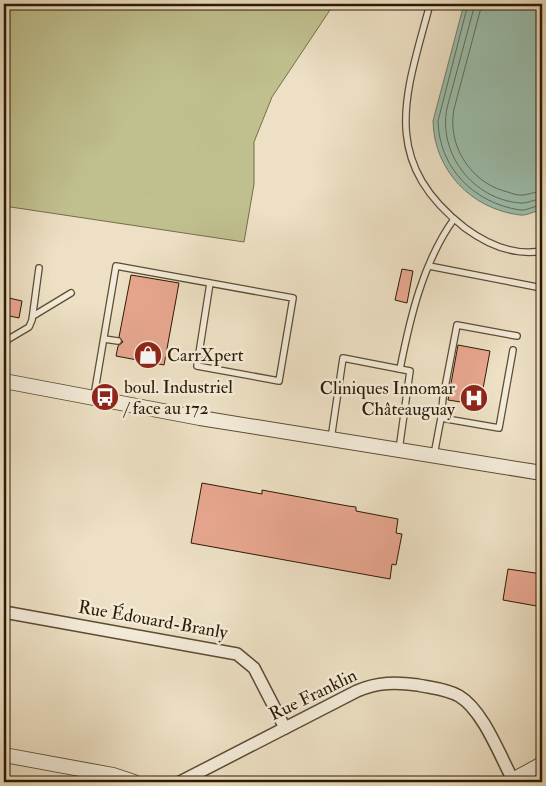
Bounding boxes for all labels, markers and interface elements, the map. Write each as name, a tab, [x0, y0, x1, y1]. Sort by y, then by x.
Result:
shop icon: CarrXpert	[133, 340, 163, 370]
place label: CarrXpert	[167, 344, 244, 367]
place label: boul. Industriel / face au 172	[122, 376, 233, 420]
place label: Cliniques Innomar Châteauguay	[320, 377, 456, 421]
bus stop icon: boul. Industriel / face au 172	[90, 382, 120, 412]
hospital icon: Cliniques Innomar Châteauguay	[459, 383, 489, 413]
street label: Rue Édouard-Branly	[77, 596, 230, 645]
street label: Rue Franklin	[265, 664, 361, 726]

